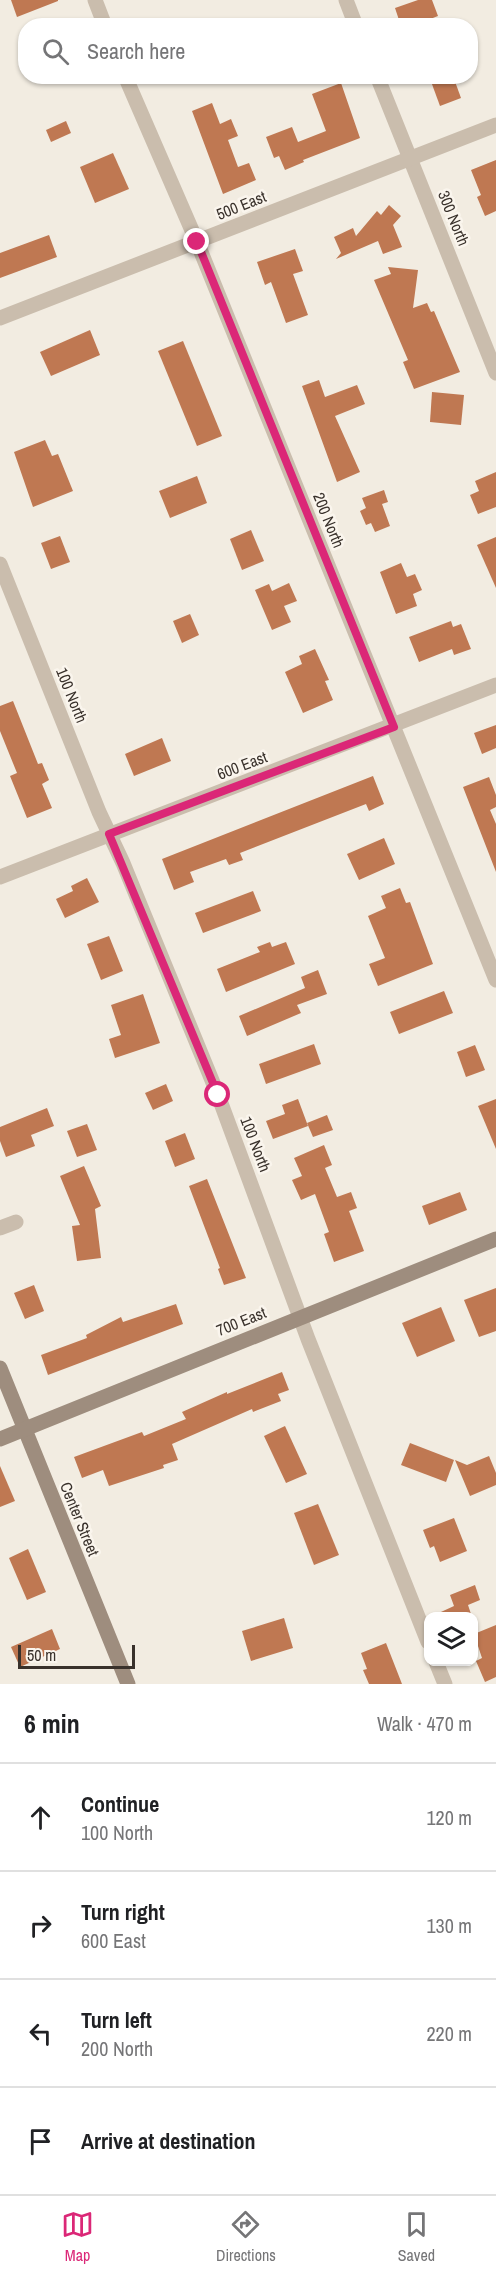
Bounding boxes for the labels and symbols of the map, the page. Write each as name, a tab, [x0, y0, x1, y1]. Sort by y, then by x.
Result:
street label: 500 East	[213, 185, 269, 225]
street label: 300 North	[433, 187, 475, 249]
route end	[183, 228, 209, 254]
street label: 200 North	[308, 489, 350, 551]
street label: 100 North	[51, 664, 93, 726]
street label: 600 East	[214, 745, 270, 785]
route start	[204, 1081, 230, 1107]
street label: 100 North	[235, 1113, 277, 1175]
street label: 700 East	[213, 1301, 269, 1341]
street label: Center Street	[55, 1479, 105, 1560]
scale bar	[18, 1642, 135, 1670]

